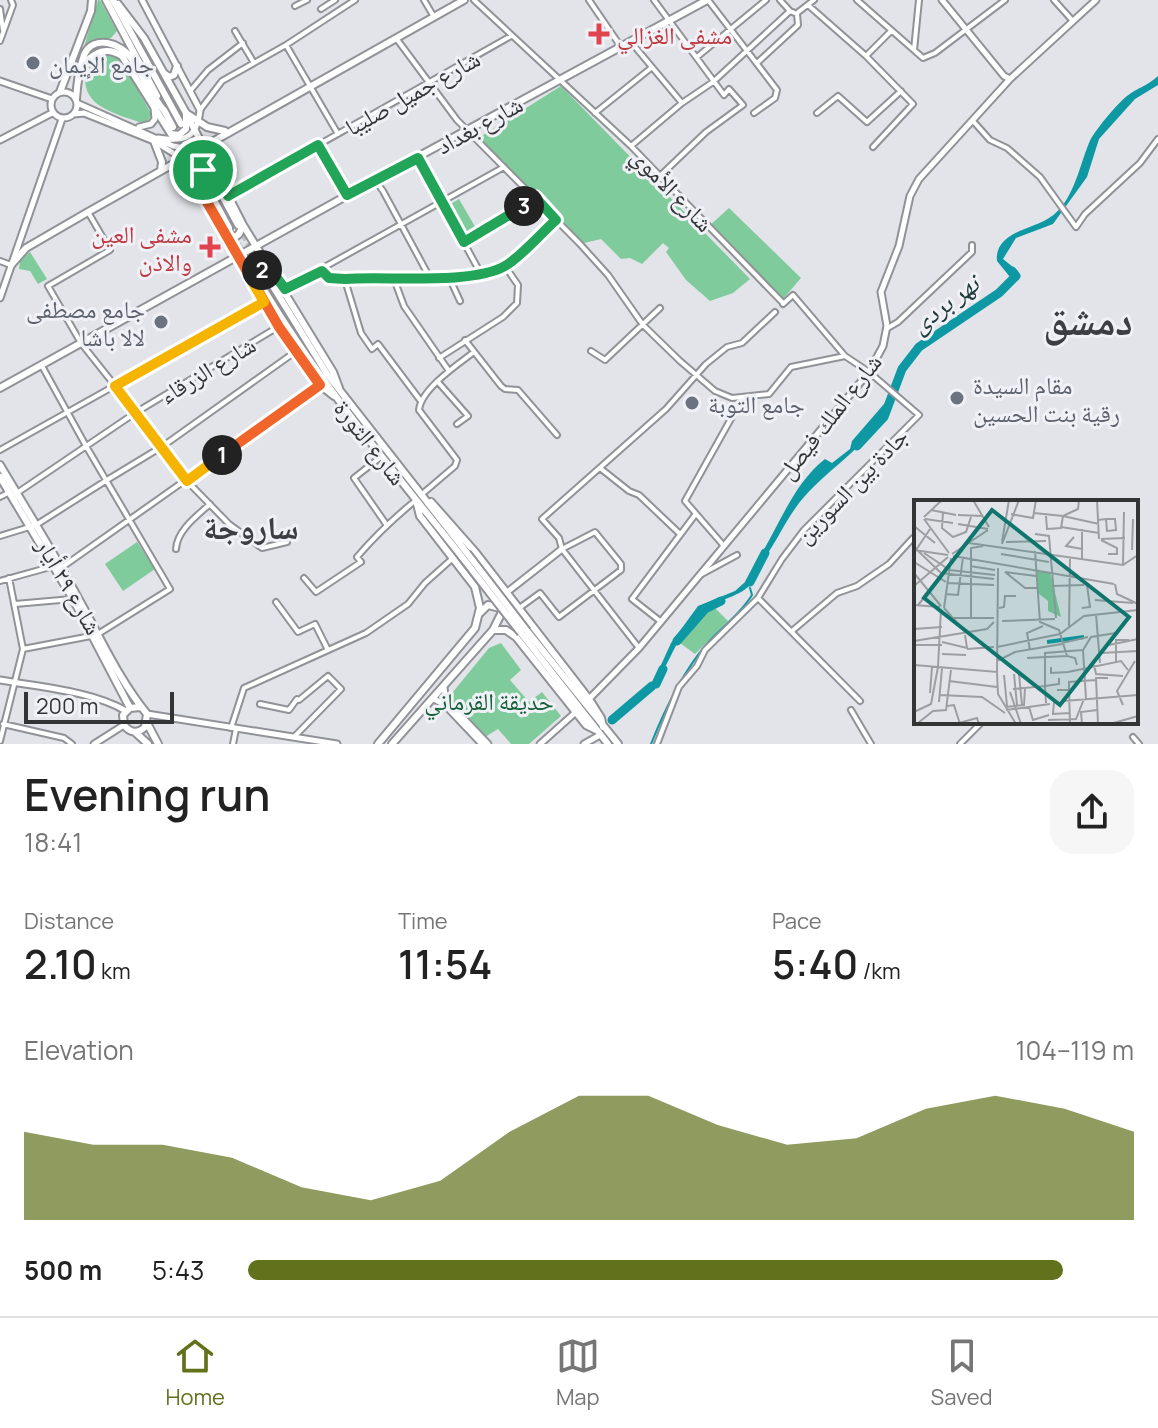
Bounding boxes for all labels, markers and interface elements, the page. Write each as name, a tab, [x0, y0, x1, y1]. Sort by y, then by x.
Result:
place label: مشفى الغزالي	[617, 18, 732, 55]
marker: مشفى الغزالي	[588, 23, 610, 45]
street label: شارع جميل صليبا	[339, 41, 485, 143]
place label: جامع الإيمان	[49, 47, 154, 80]
marker: جامع الإيمان	[24, 54, 42, 72]
street label: شارع بغداد	[430, 87, 528, 161]
pin	[169, 136, 237, 204]
street label: شارع الأموي	[622, 140, 722, 241]
icon: arrive	[181, 148, 225, 192]
pin: 3	[504, 186, 544, 226]
text: 3	[518, 191, 530, 221]
place label: مشفى العين والاذن	[91, 217, 192, 278]
marker: مشفى العين والاذن	[199, 236, 221, 258]
pin: 2	[242, 250, 282, 290]
text: 2	[255, 255, 269, 285]
water label: نهر بردى	[902, 263, 989, 341]
place label: جامع مصطفى لالا باشا	[26, 292, 145, 353]
district label: دمشق	[1043, 292, 1133, 347]
marker: جامع مصطفى لالا باشا	[152, 313, 170, 331]
street label: شارع الزرقاء	[153, 327, 261, 411]
street label: شارع الملك فيصل	[769, 346, 889, 486]
place label: مقام السيدة رقية بنت الحسين	[973, 368, 1120, 429]
place label: جامع التوبة	[708, 387, 805, 420]
marker: مقام السيدة رقية بنت الحسين	[948, 389, 966, 407]
street label: شارع الثورة	[327, 392, 415, 492]
marker: جامع التوبة	[683, 394, 701, 412]
street label: جادة بين السورين	[787, 420, 915, 550]
pin: 1	[202, 435, 242, 475]
text: 1	[217, 440, 227, 470]
inset map	[914, 500, 1138, 724]
district label: ساروجة	[203, 505, 299, 549]
street label: شارع ٢٩ أيار	[29, 531, 111, 640]
park label: حديقة القرماني	[424, 684, 554, 721]
scale bar	[24, 688, 174, 724]
text: 200 m	[36, 691, 98, 721]
text: Evening run	[24, 764, 270, 824]
button: share	[1050, 770, 1134, 854]
text: 18:41	[24, 824, 82, 860]
text: Distance	[24, 906, 114, 936]
text: Time	[398, 906, 448, 936]
text: Pace	[772, 906, 822, 936]
text: 2.10	[24, 936, 97, 991]
text: 11:54	[398, 936, 492, 991]
text: 5:40	[772, 936, 858, 991]
text: km	[97, 956, 131, 986]
text: /km	[858, 956, 901, 986]
text: Elevation	[24, 1032, 134, 1068]
text: 104–119 m	[1015, 1032, 1134, 1068]
text: 500 m	[24, 1252, 102, 1288]
text: 5:43	[152, 1252, 205, 1288]
tab: Home	[165, 1334, 225, 1412]
tab: Map	[556, 1334, 600, 1412]
tab: Saved	[931, 1334, 993, 1412]

